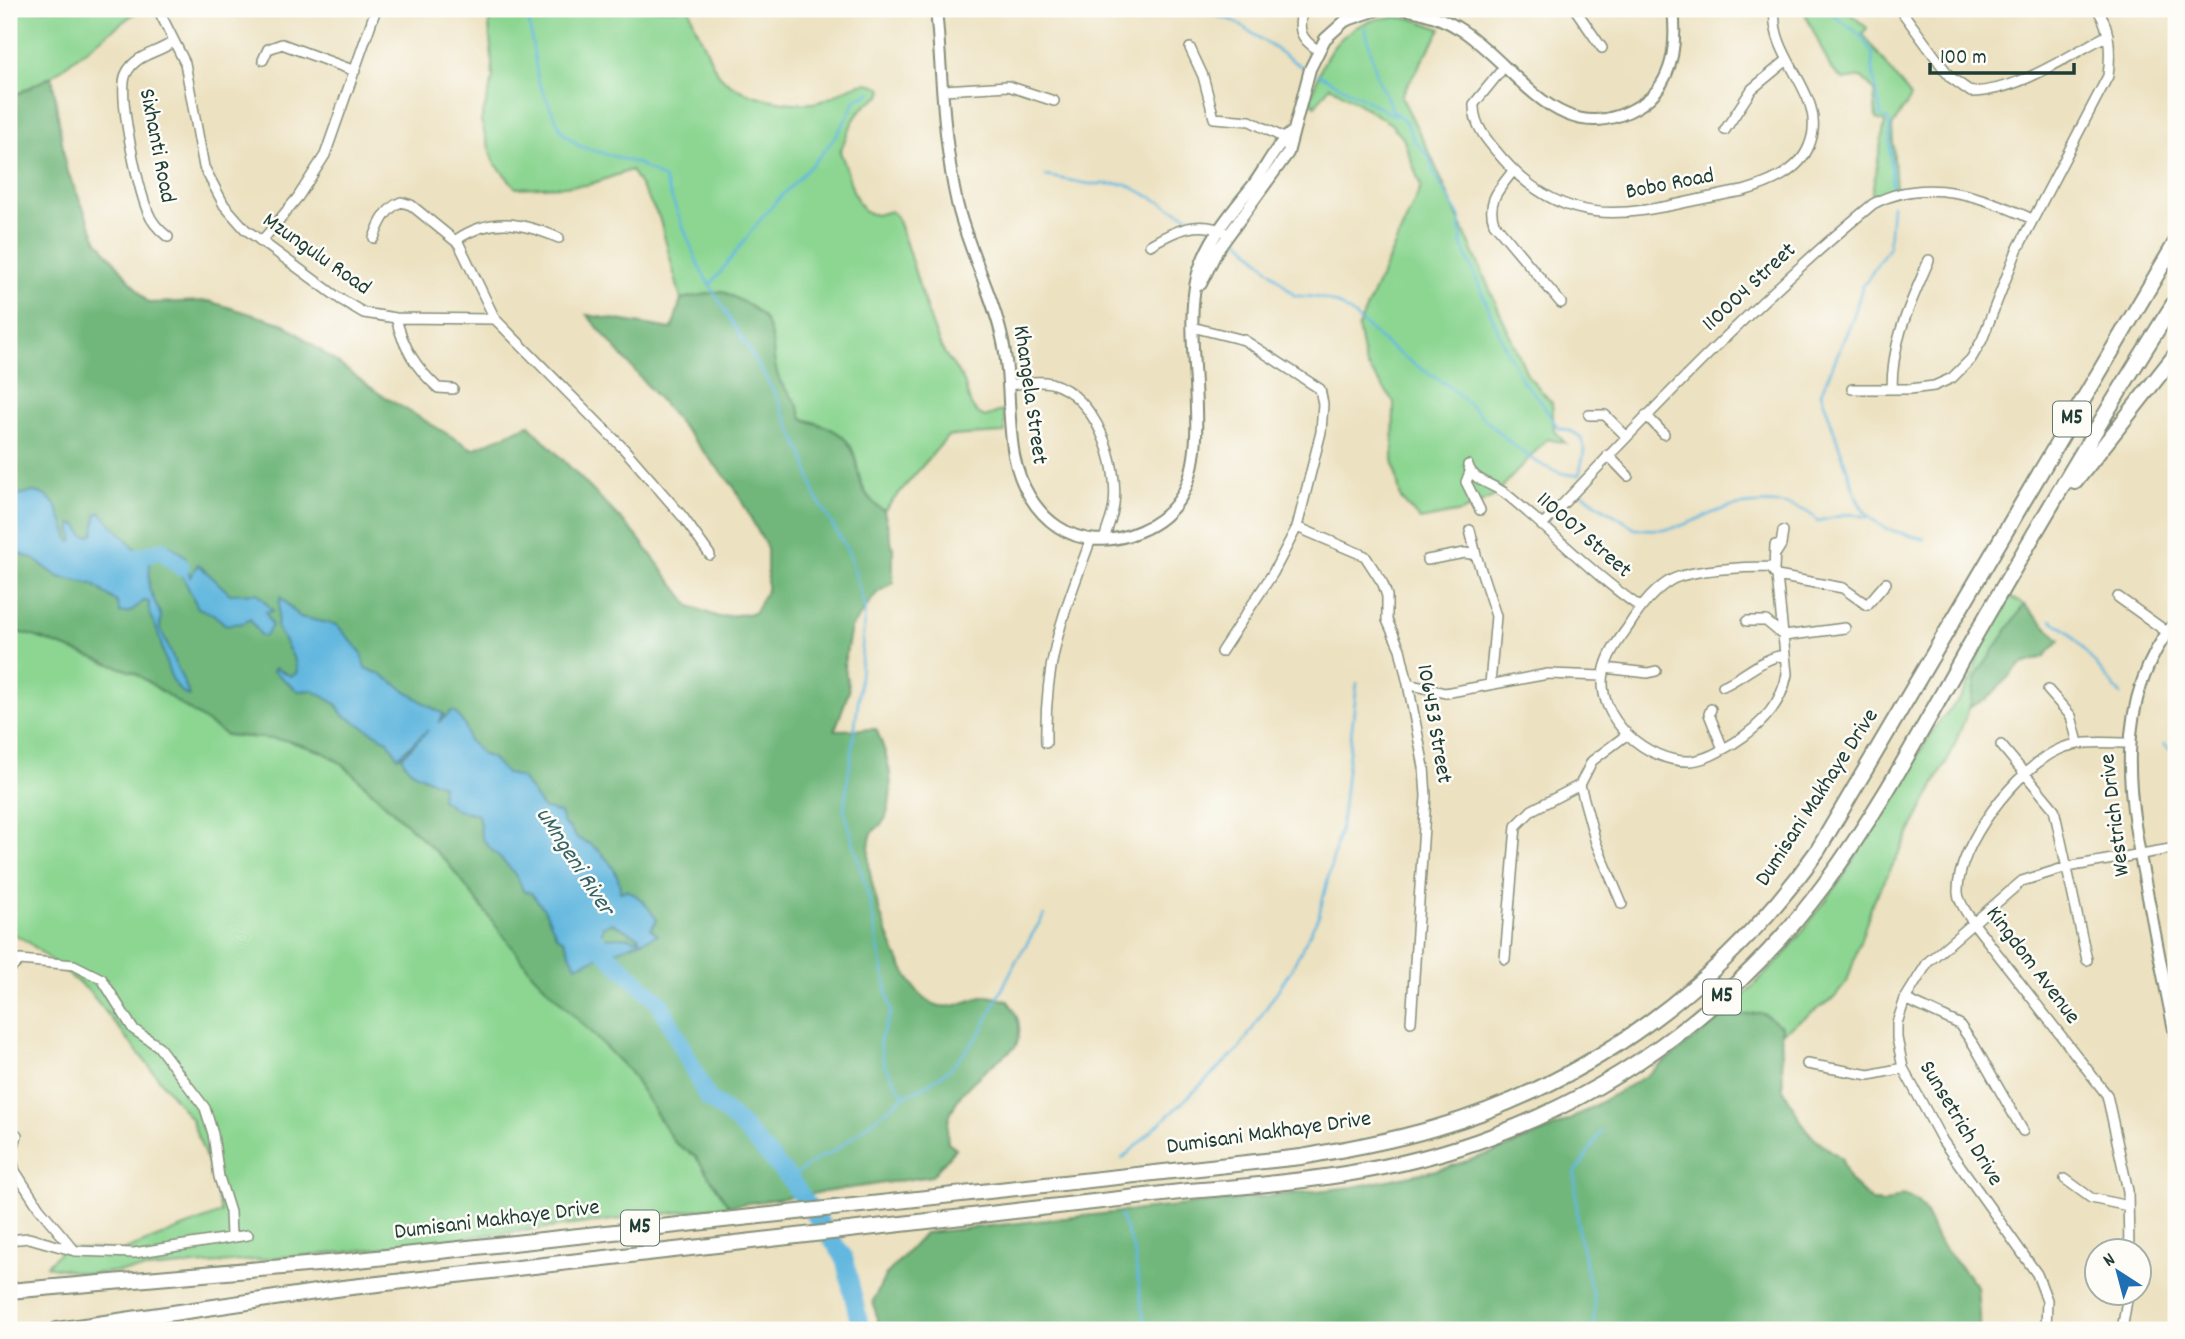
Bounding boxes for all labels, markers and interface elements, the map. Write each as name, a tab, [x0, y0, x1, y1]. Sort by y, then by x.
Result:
scale bar	[1930, 32, 2073, 76]
text: 100 m	[1940, 44, 1987, 74]
street label: Sixhanti Road	[129, 86, 183, 206]
street label: Bobo Road	[1623, 160, 1717, 210]
street label: Mzungulu Road	[255, 205, 377, 305]
street label: 110004 Street	[1695, 236, 1805, 340]
street label: Khangela Street	[1003, 323, 1055, 467]
road number: M5	[2053, 402, 2091, 436]
street label: 110007 Street	[1528, 485, 1638, 587]
street label: 106453 Street	[1406, 662, 1460, 786]
street label: Dumisani Makhaye Drive	[1748, 702, 1888, 894]
street label: Westrich Drive	[2092, 752, 2140, 878]
water label: uMngeni River	[526, 801, 623, 925]
street label: Kingdom Avenue	[1977, 900, 2087, 1032]
road number: M5	[1703, 979, 1741, 1014]
street label: Sunsetrich Drive	[1910, 1055, 2010, 1193]
street label: Dumisani Makhaye Drive	[1165, 1103, 1373, 1165]
street label: Dumisani Makhaye Drive	[393, 1192, 601, 1250]
road number: M5	[621, 1210, 659, 1246]
north arrow	[2084, 1238, 2154, 1308]
text: N	[2098, 1247, 2122, 1275]

